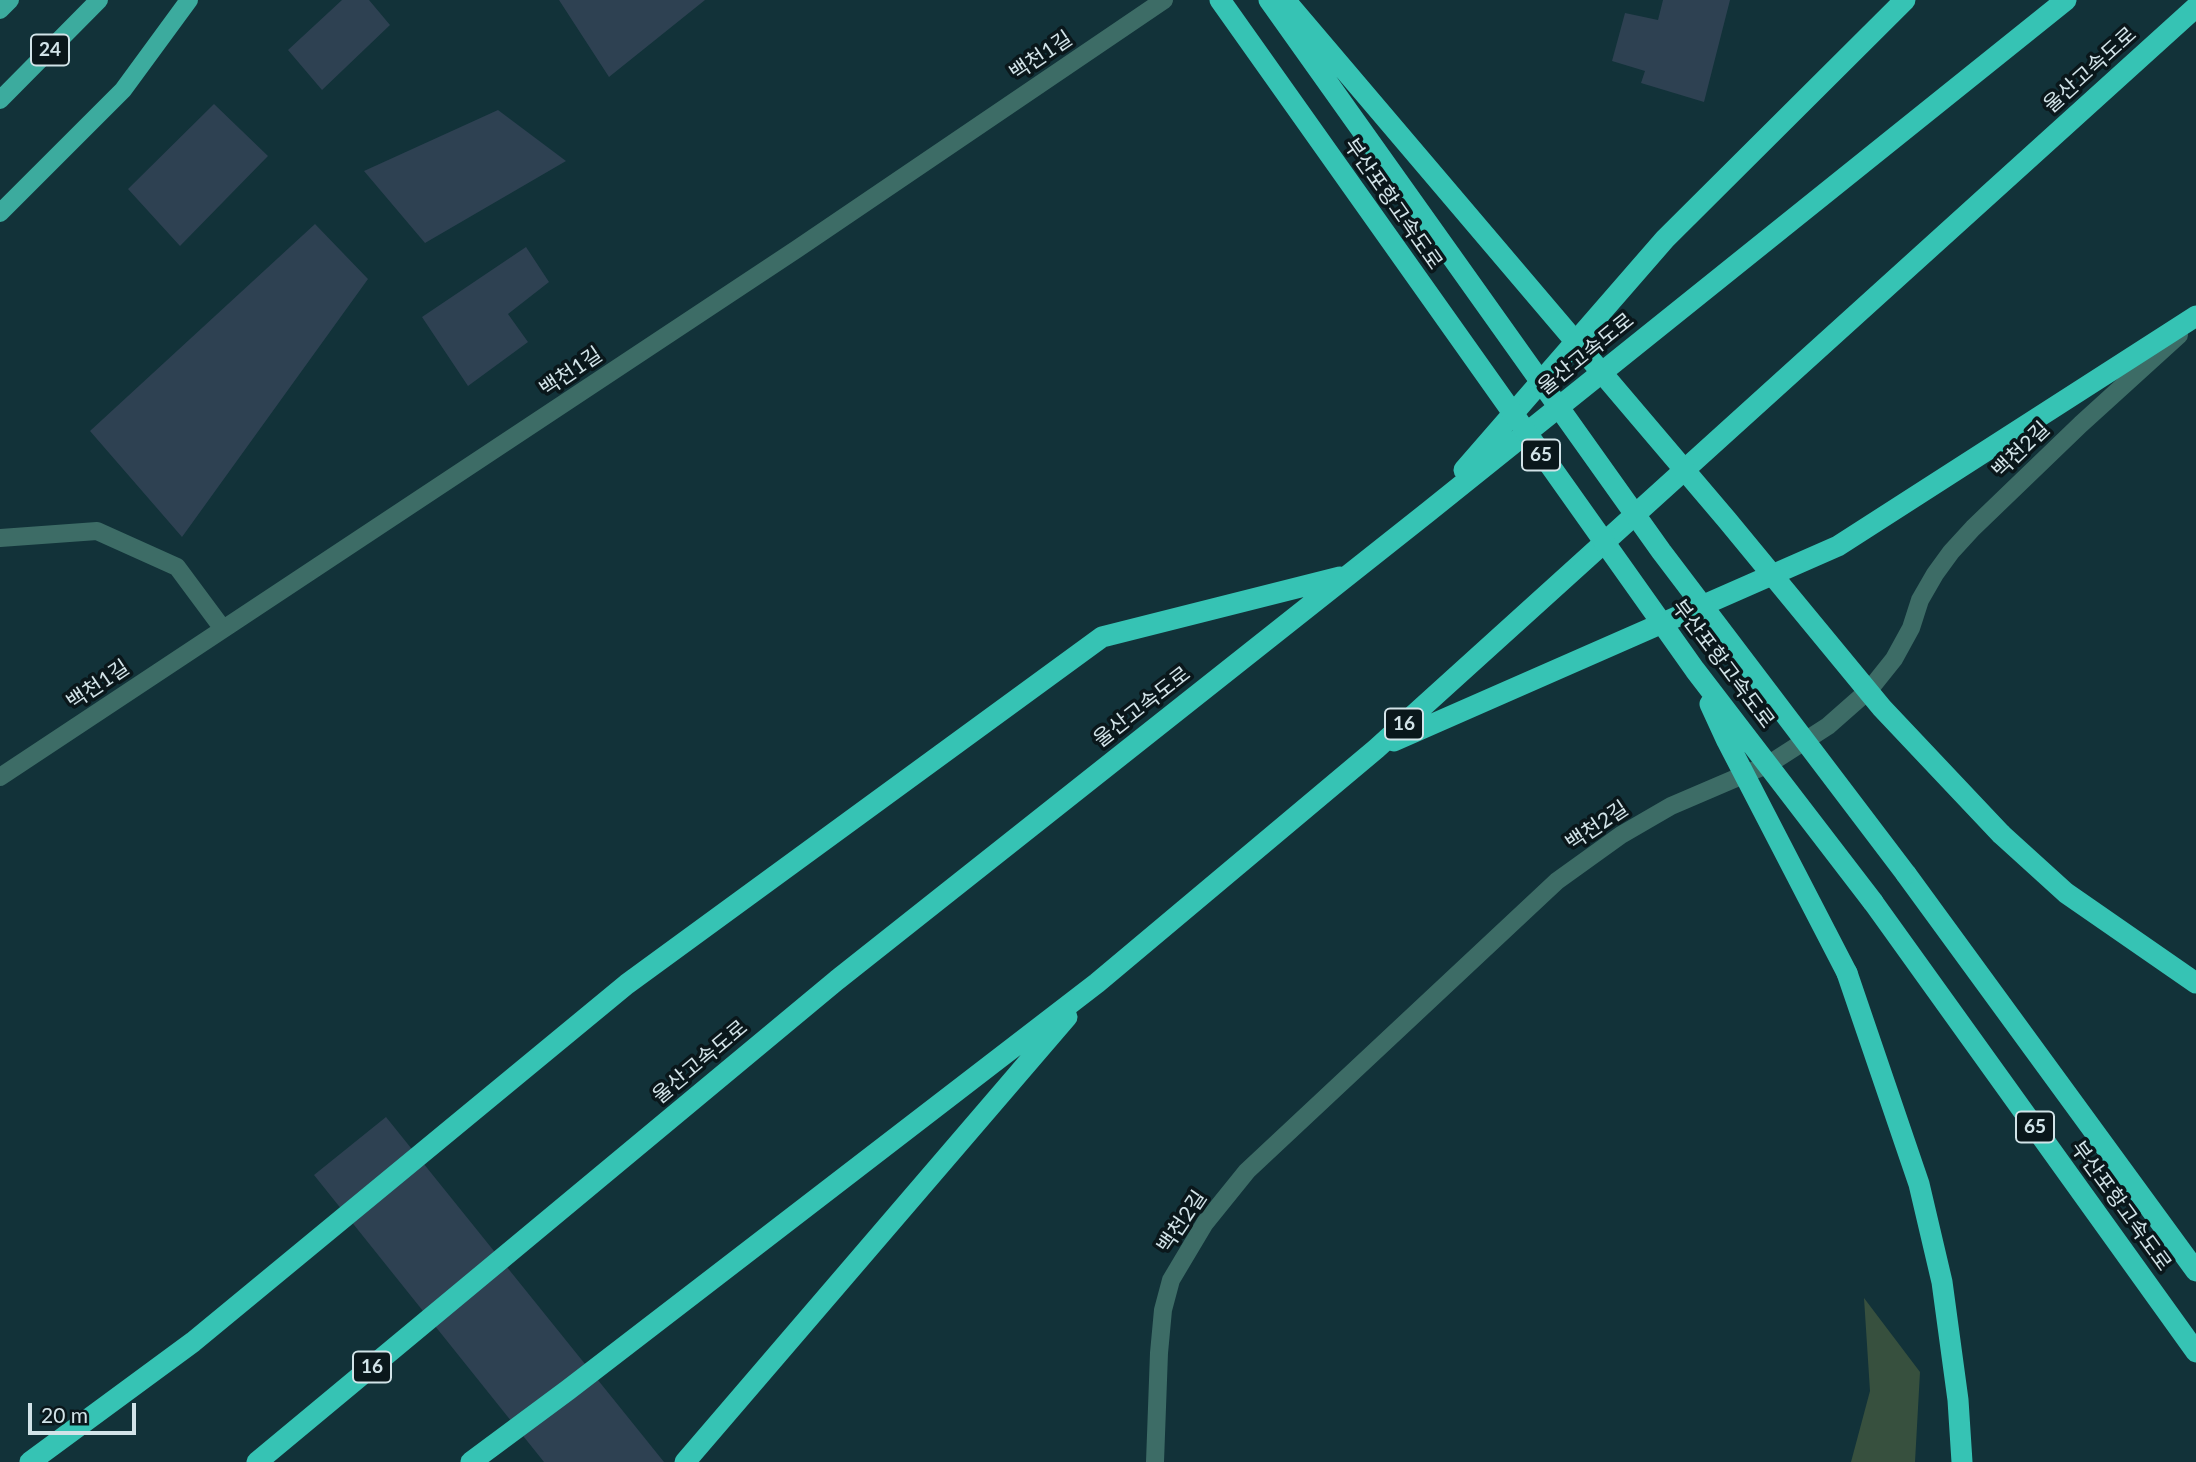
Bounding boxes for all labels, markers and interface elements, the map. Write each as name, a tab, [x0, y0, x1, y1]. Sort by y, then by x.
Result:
street label: 울산고속도로	[2038, 22, 2142, 118]
street label: 백천1길	[1005, 26, 1077, 86]
road number: 24	[31, 34, 69, 66]
street label: 부산포항고속도로	[1338, 133, 1448, 275]
street label: 울산고속도로	[1533, 308, 1639, 400]
street label: 백천1길	[535, 342, 607, 402]
street label: 백천2길	[1987, 417, 2055, 483]
road number: 65	[1522, 440, 1560, 470]
street label: 부산포항고속도로	[1666, 595, 1780, 733]
street label: 백천1길	[62, 655, 134, 715]
street label: 울산고속도로	[1089, 661, 1195, 753]
road number: 16	[1385, 708, 1423, 740]
street label: 백천2길	[1561, 796, 1633, 856]
street label: 울산고속도로	[648, 1015, 752, 1109]
road number: 65	[2016, 1112, 2054, 1142]
street label: 부산포항고속도로	[2065, 1136, 2177, 1276]
street label: 백천2길	[1152, 1186, 1212, 1258]
road number: 16	[353, 1352, 391, 1382]
scale bar	[32, 1388, 140, 1432]
text: 20 m	[41, 1402, 88, 1427]

